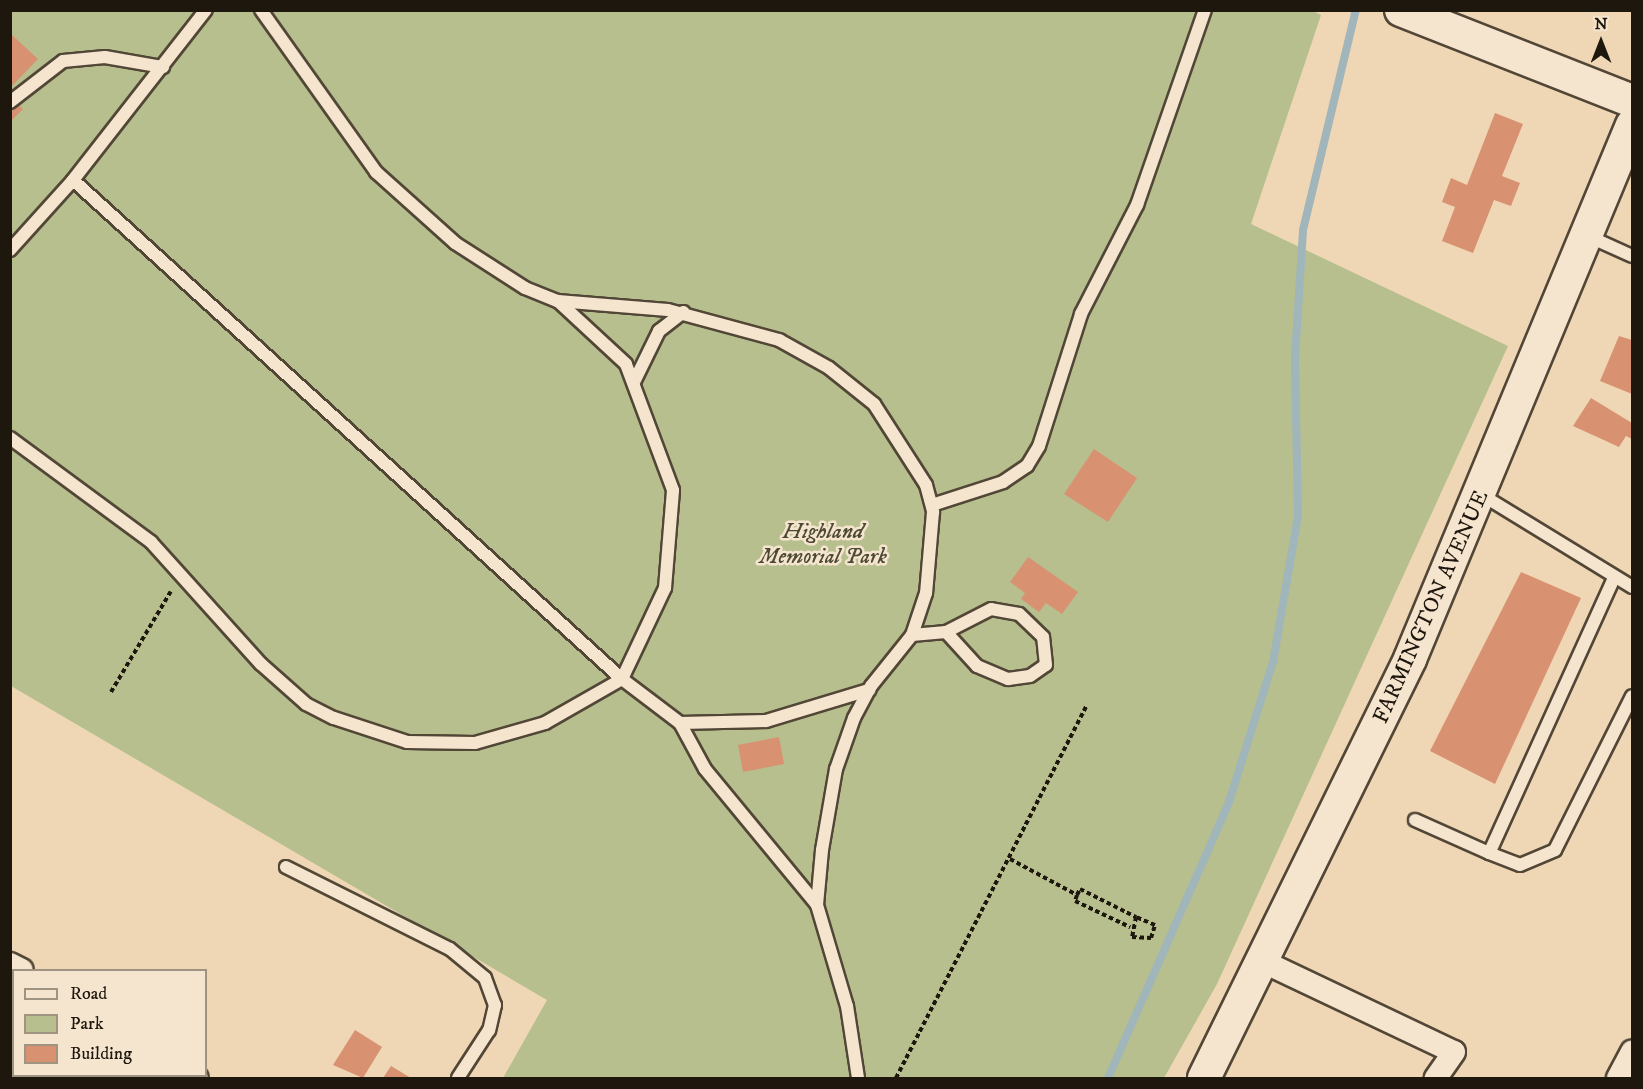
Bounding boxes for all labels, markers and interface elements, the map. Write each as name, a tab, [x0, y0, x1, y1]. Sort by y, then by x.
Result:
north arrow	[1571, 12, 1631, 72]
text: N	[1594, 14, 1608, 34]
street label: FARMINGTON AVENUE	[1368, 486, 1494, 728]
park label: Highland Memorial Park	[759, 518, 887, 570]
legend	[12, 969, 207, 1077]
text: Road	[70, 983, 107, 1005]
text: Park	[70, 1013, 104, 1035]
text: Building	[70, 1043, 132, 1065]

